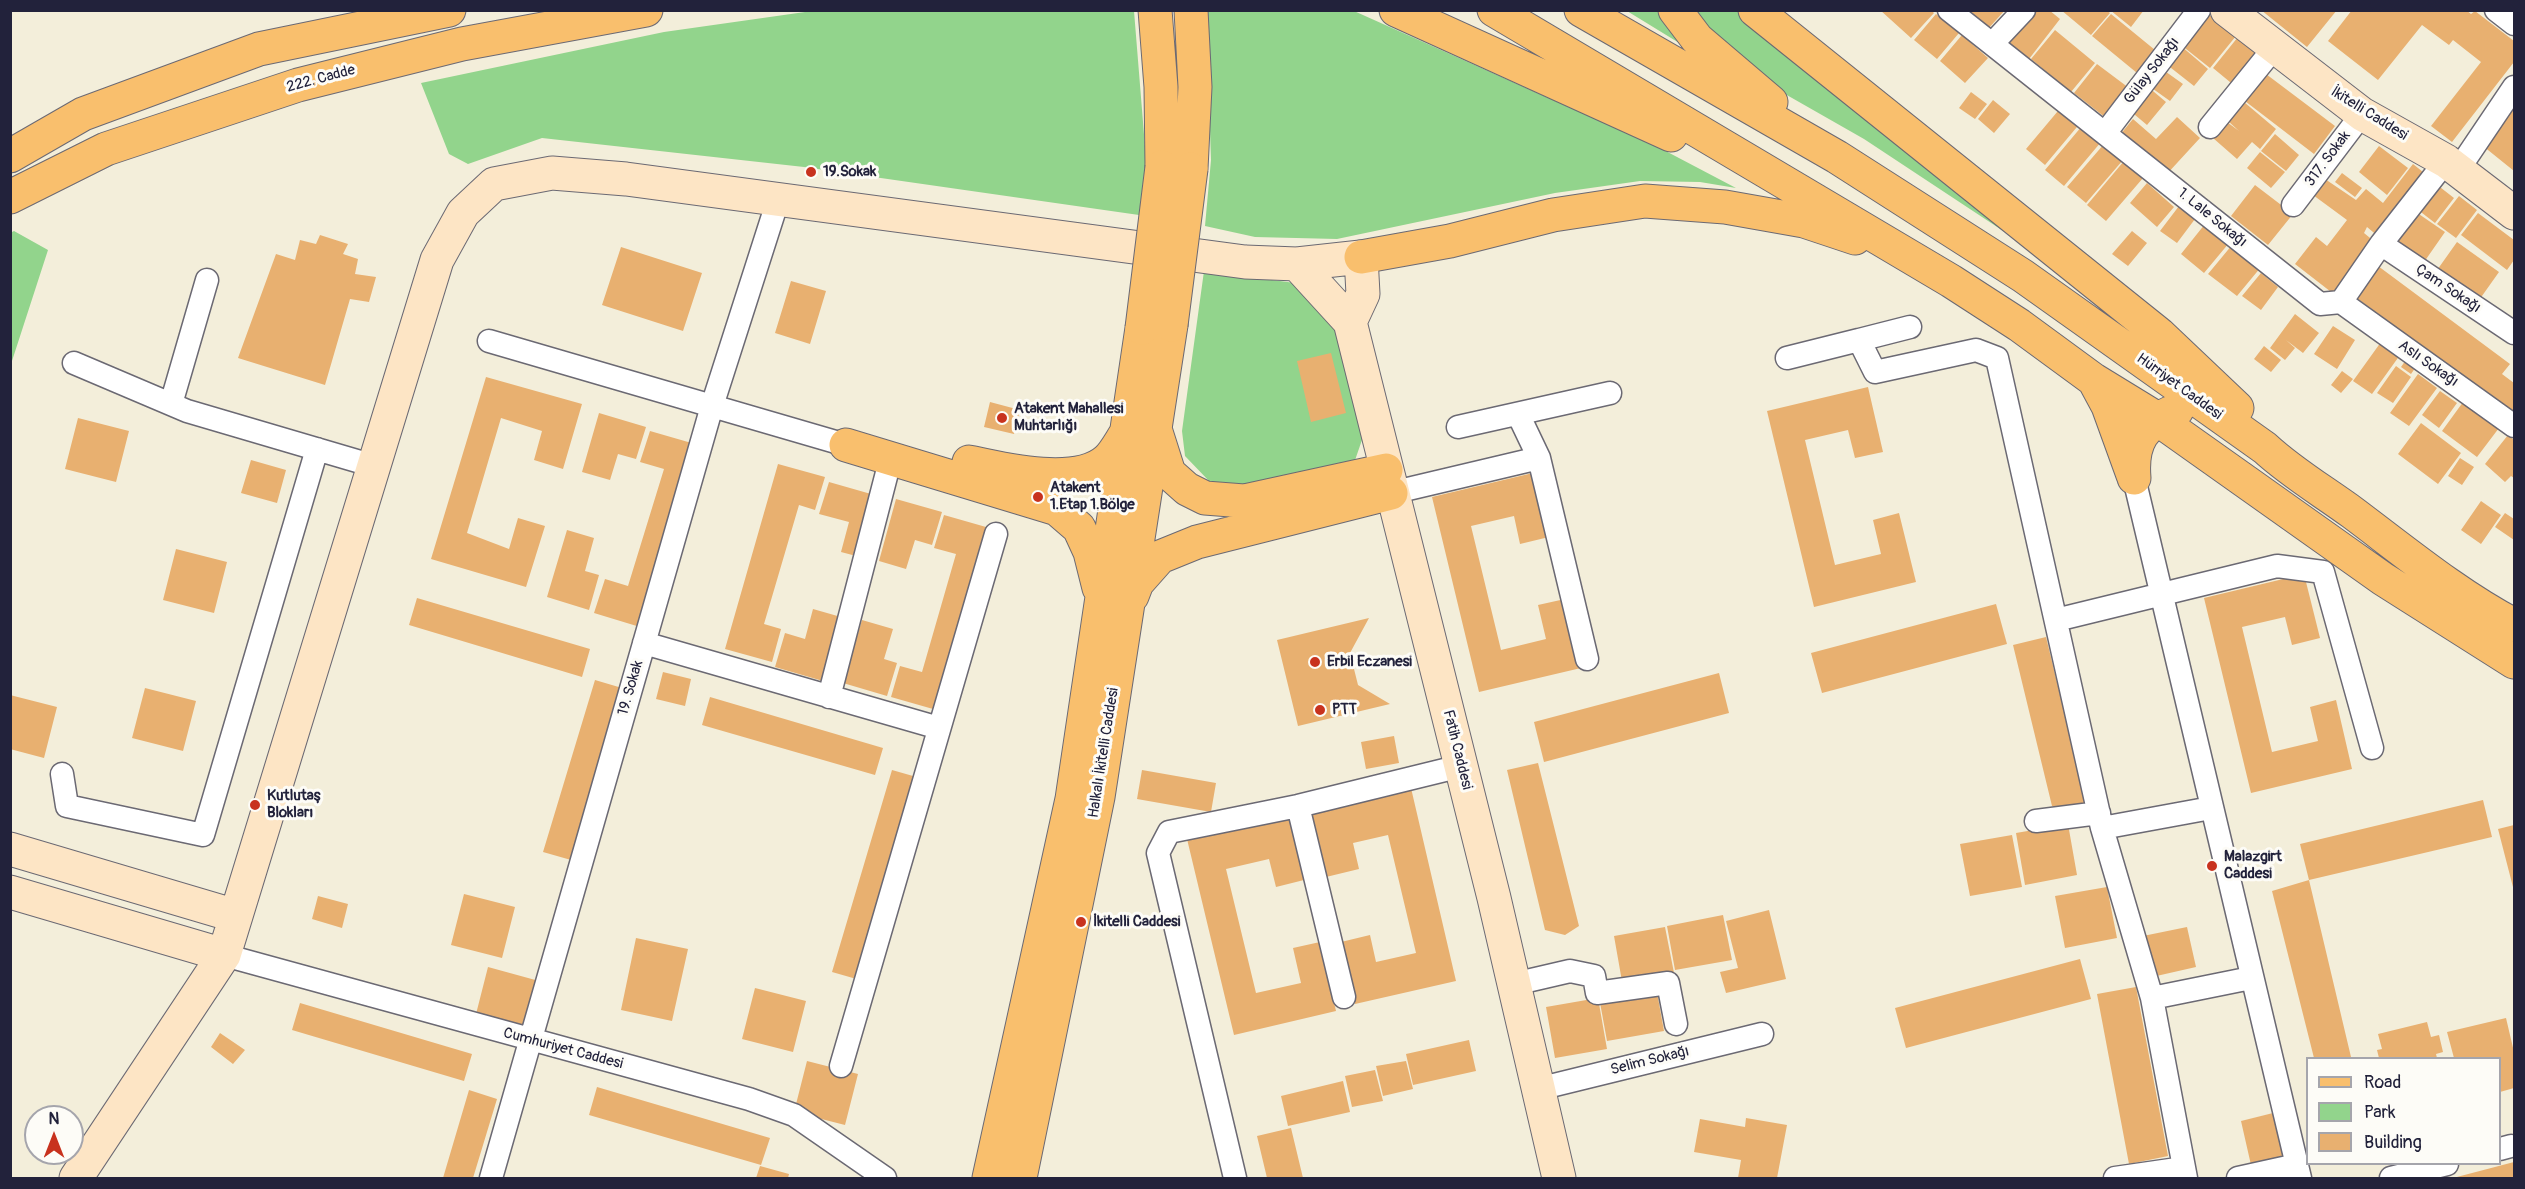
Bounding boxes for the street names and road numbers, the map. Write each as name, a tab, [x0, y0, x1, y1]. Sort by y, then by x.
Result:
street label: Gülay Sokağı	[2120, 34, 2184, 108]
street label: 222. Cadde	[285, 61, 357, 97]
street label: İkitelli Caddesi	[2327, 83, 2411, 145]
street label: 317. Sokak	[2301, 128, 2355, 190]
street label: 1. Lale Sokağı	[2174, 185, 2250, 251]
street label: Çam Sokağı	[2412, 261, 2484, 317]
street label: Aslı Sokağı	[2394, 337, 2462, 391]
street label: Hürriyet Caddesi	[2133, 350, 2225, 424]
street label: 19. Sokak	[615, 658, 647, 718]
street label: Halkalı İkitelli Caddesi	[1085, 687, 1123, 819]
street label: Fatih Caddesi	[1438, 708, 1476, 792]
street label: Cumhuriyet Caddesi	[501, 1024, 625, 1074]
street label: Selim Sokağı	[1609, 1043, 1691, 1079]

